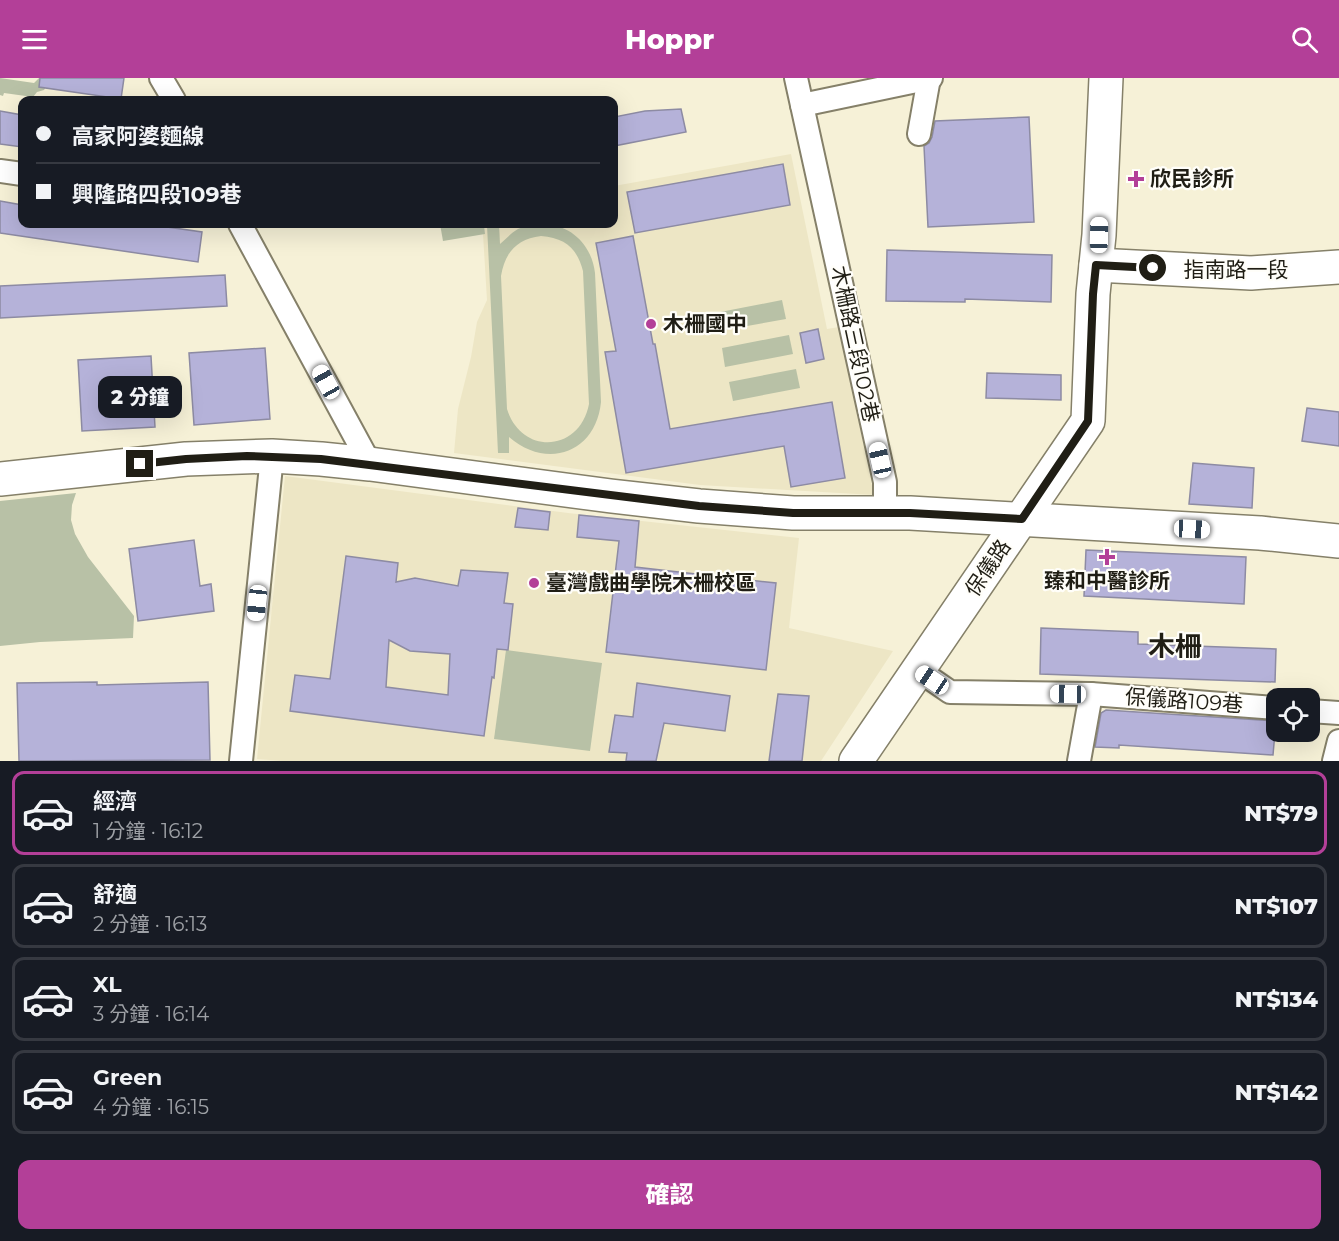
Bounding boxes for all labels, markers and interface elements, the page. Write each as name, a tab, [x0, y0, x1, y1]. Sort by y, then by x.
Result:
icon: menu	[18, 23, 51, 56]
text: Hoppr	[625, 23, 714, 56]
icon: search	[1288, 23, 1321, 56]
text: 高家阿婆麵線	[72, 123, 204, 150]
place label: 欣民診所	[1150, 166, 1234, 191]
marker: 欣民診所	[1127, 170, 1145, 188]
text: 興隆路四段109巷	[72, 181, 242, 208]
car	[1090, 217, 1108, 253]
route start	[1139, 254, 1166, 281]
street label: 指南路一段	[1184, 257, 1289, 282]
street label: 木柵路三段102巷	[827, 263, 884, 424]
place label: 木柵國中	[663, 311, 747, 336]
marker: 木柵國中	[644, 317, 658, 331]
car	[309, 362, 343, 402]
callout: 2 分鐘	[98, 377, 182, 419]
text: 2 分鐘	[111, 385, 169, 409]
car	[867, 440, 893, 480]
route end	[126, 450, 153, 477]
car	[1174, 519, 1210, 539]
street label: 保儀路	[960, 535, 1016, 601]
marker: 臻和中醫診所	[1098, 548, 1116, 566]
place label: 臻和中醫診所	[1044, 568, 1170, 593]
place label: 臺灣戲曲學院木柵校區	[546, 570, 756, 595]
marker: 臺灣戲曲學院木柵校區	[527, 576, 541, 590]
car	[246, 584, 268, 622]
district label: 木柵	[1148, 630, 1202, 663]
car	[912, 662, 952, 698]
street label: 保儀路109巷	[1124, 684, 1244, 717]
car	[1050, 685, 1086, 703]
map controls	[1266, 688, 1320, 742]
button: locate	[1266, 688, 1320, 742]
icon: car	[21, 786, 75, 840]
text: 經濟	[93, 788, 137, 815]
text: NT$79	[1244, 800, 1318, 827]
text: 1 分鐘 · 16:12	[93, 819, 203, 843]
icon: car	[21, 879, 75, 933]
text: 舒適	[93, 881, 137, 908]
text: NT$107	[1234, 893, 1318, 920]
text: 2 分鐘 · 16:13	[93, 912, 207, 936]
text: XL	[93, 971, 122, 998]
icon: car	[21, 972, 75, 1026]
text: NT$134	[1235, 986, 1318, 1013]
text: 3 分鐘 · 16:14	[93, 1002, 209, 1026]
text: Green	[93, 1064, 162, 1091]
icon: car	[21, 1065, 75, 1119]
text: NT$142	[1235, 1079, 1318, 1106]
text: 4 分鐘 · 16:15	[93, 1095, 209, 1119]
button: 確認	[18, 1160, 1321, 1229]

